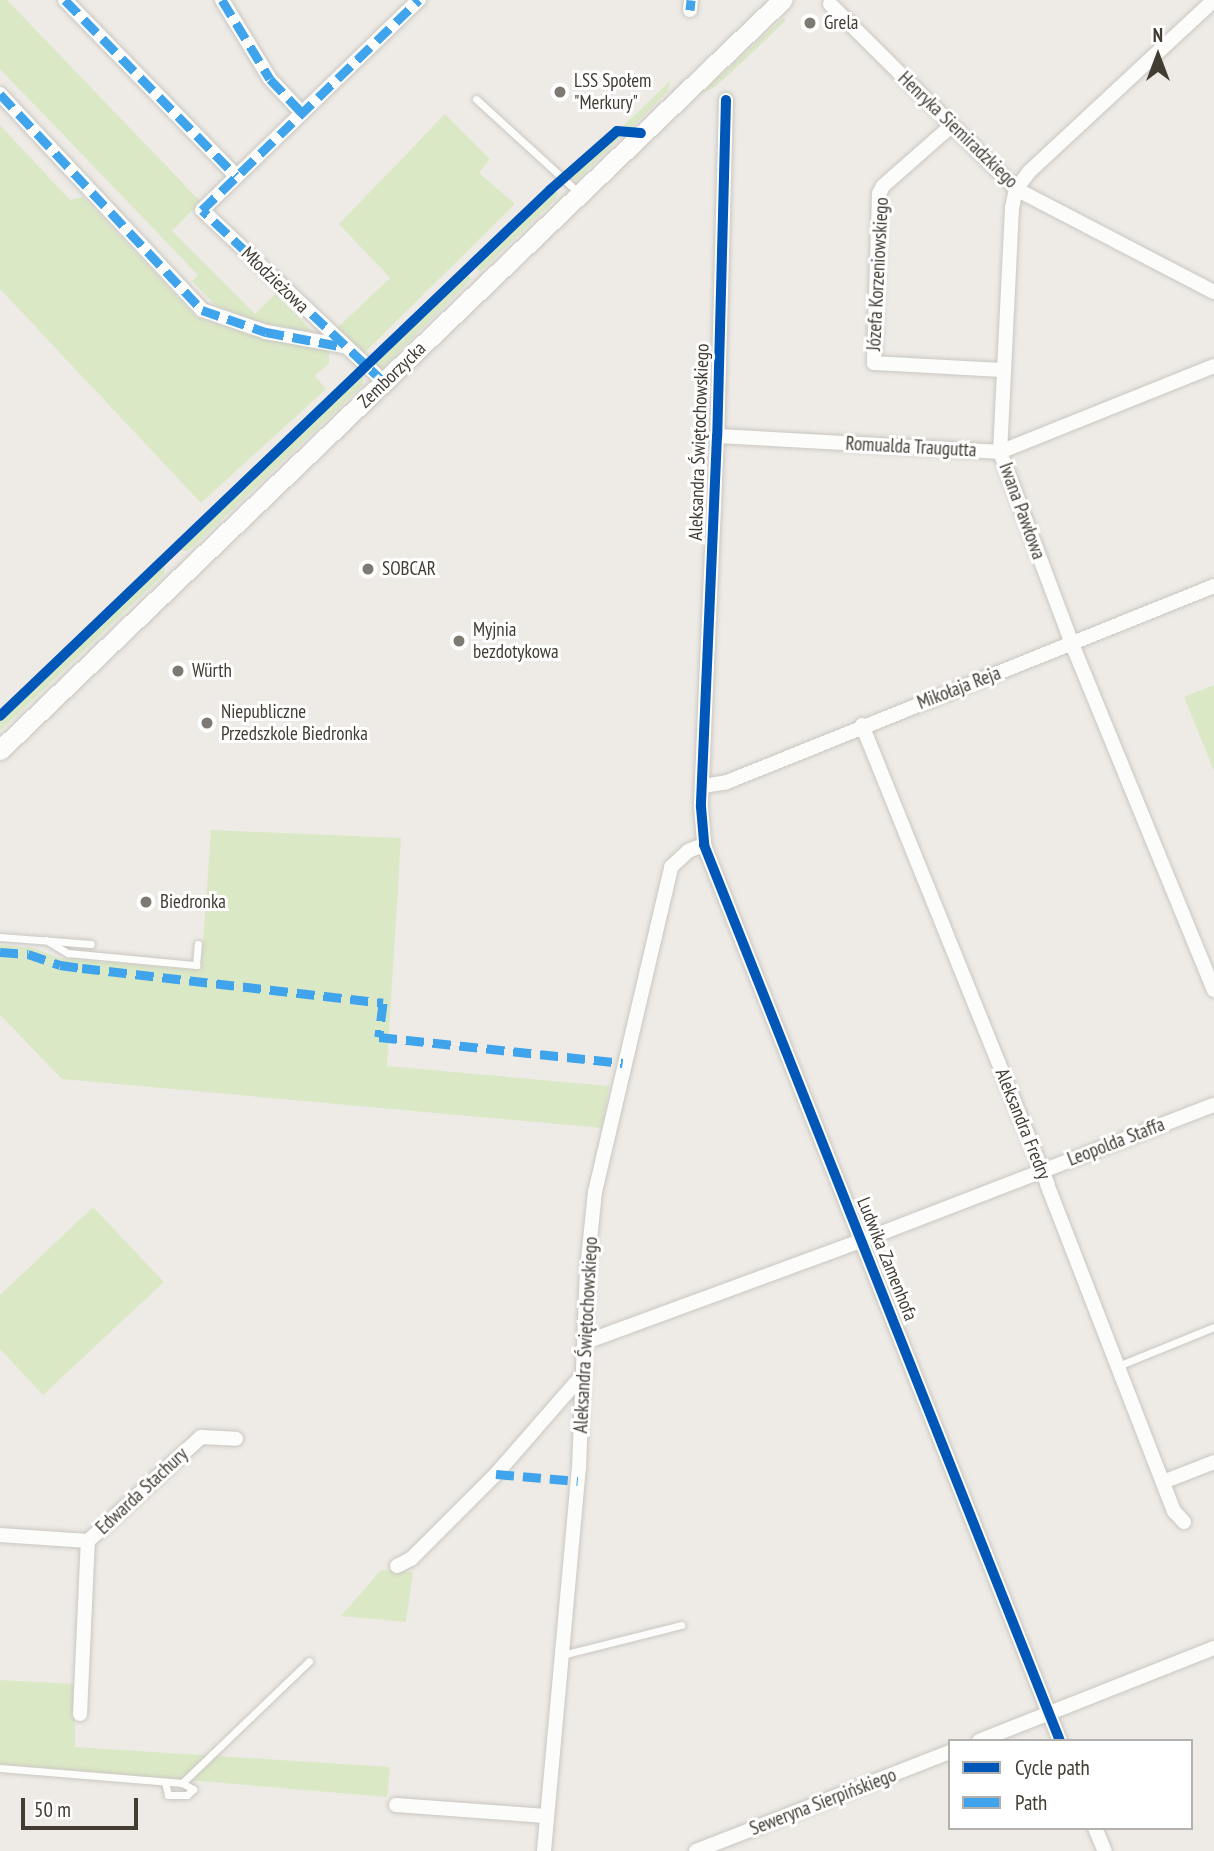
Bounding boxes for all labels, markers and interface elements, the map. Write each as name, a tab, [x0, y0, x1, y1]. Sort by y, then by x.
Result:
place label: Grela	[824, 12, 858, 34]
marker: Grela	[802, 15, 818, 31]
north arrow	[1123, 21, 1193, 91]
text: N	[1153, 23, 1163, 47]
street label: Henryka Siemiradzkiego	[893, 67, 1023, 193]
place label: LSS Społem "Merkury"	[574, 70, 651, 114]
marker: LSS Społem "Merkury"	[552, 84, 568, 100]
street label: Józefa Korzeniowskiego	[863, 197, 893, 351]
street label: Młodzieżowa	[236, 242, 314, 318]
street label: Zemborzycka	[353, 337, 431, 413]
street label: Aleksandra Świętochowskiego	[684, 343, 714, 541]
street label: Romualda Traugutta	[845, 432, 977, 462]
street label: Iwana Pawłowa	[994, 459, 1050, 563]
place label: SOBCAR	[382, 558, 436, 580]
marker: SOBCAR	[360, 561, 376, 577]
place label: Myjnia bezdotykowa	[473, 619, 558, 663]
marker: Myjnia bezdotykowa	[451, 633, 467, 649]
place label: Würth	[192, 660, 232, 682]
street label: Mikołaja Reja	[914, 662, 1004, 714]
marker: Würth	[170, 663, 186, 679]
place label: Niepubliczne Przedszkole Biedronka	[221, 701, 368, 745]
marker: Niepubliczne Przedszkole Biedronka	[199, 715, 215, 731]
place label: Biedronka	[160, 891, 226, 913]
marker: Biedronka	[138, 894, 154, 910]
street label: Aleksandra Fredry	[990, 1065, 1056, 1183]
street label: Leopolda Staffa	[1064, 1113, 1168, 1171]
street label: Ludwika Zamenhofa	[852, 1194, 922, 1324]
street label: Aleksandra Świętochowskiego	[569, 1236, 603, 1434]
street label: Edwarda Stachury	[91, 1443, 193, 1539]
legend	[948, 1739, 1193, 1830]
text: Cycle path	[1015, 1754, 1090, 1781]
street label: Seweryna Sierpińskiego	[747, 1764, 899, 1840]
scale bar	[24, 1784, 142, 1828]
text: Path	[1015, 1789, 1047, 1816]
text: 50 m	[34, 1796, 71, 1823]

